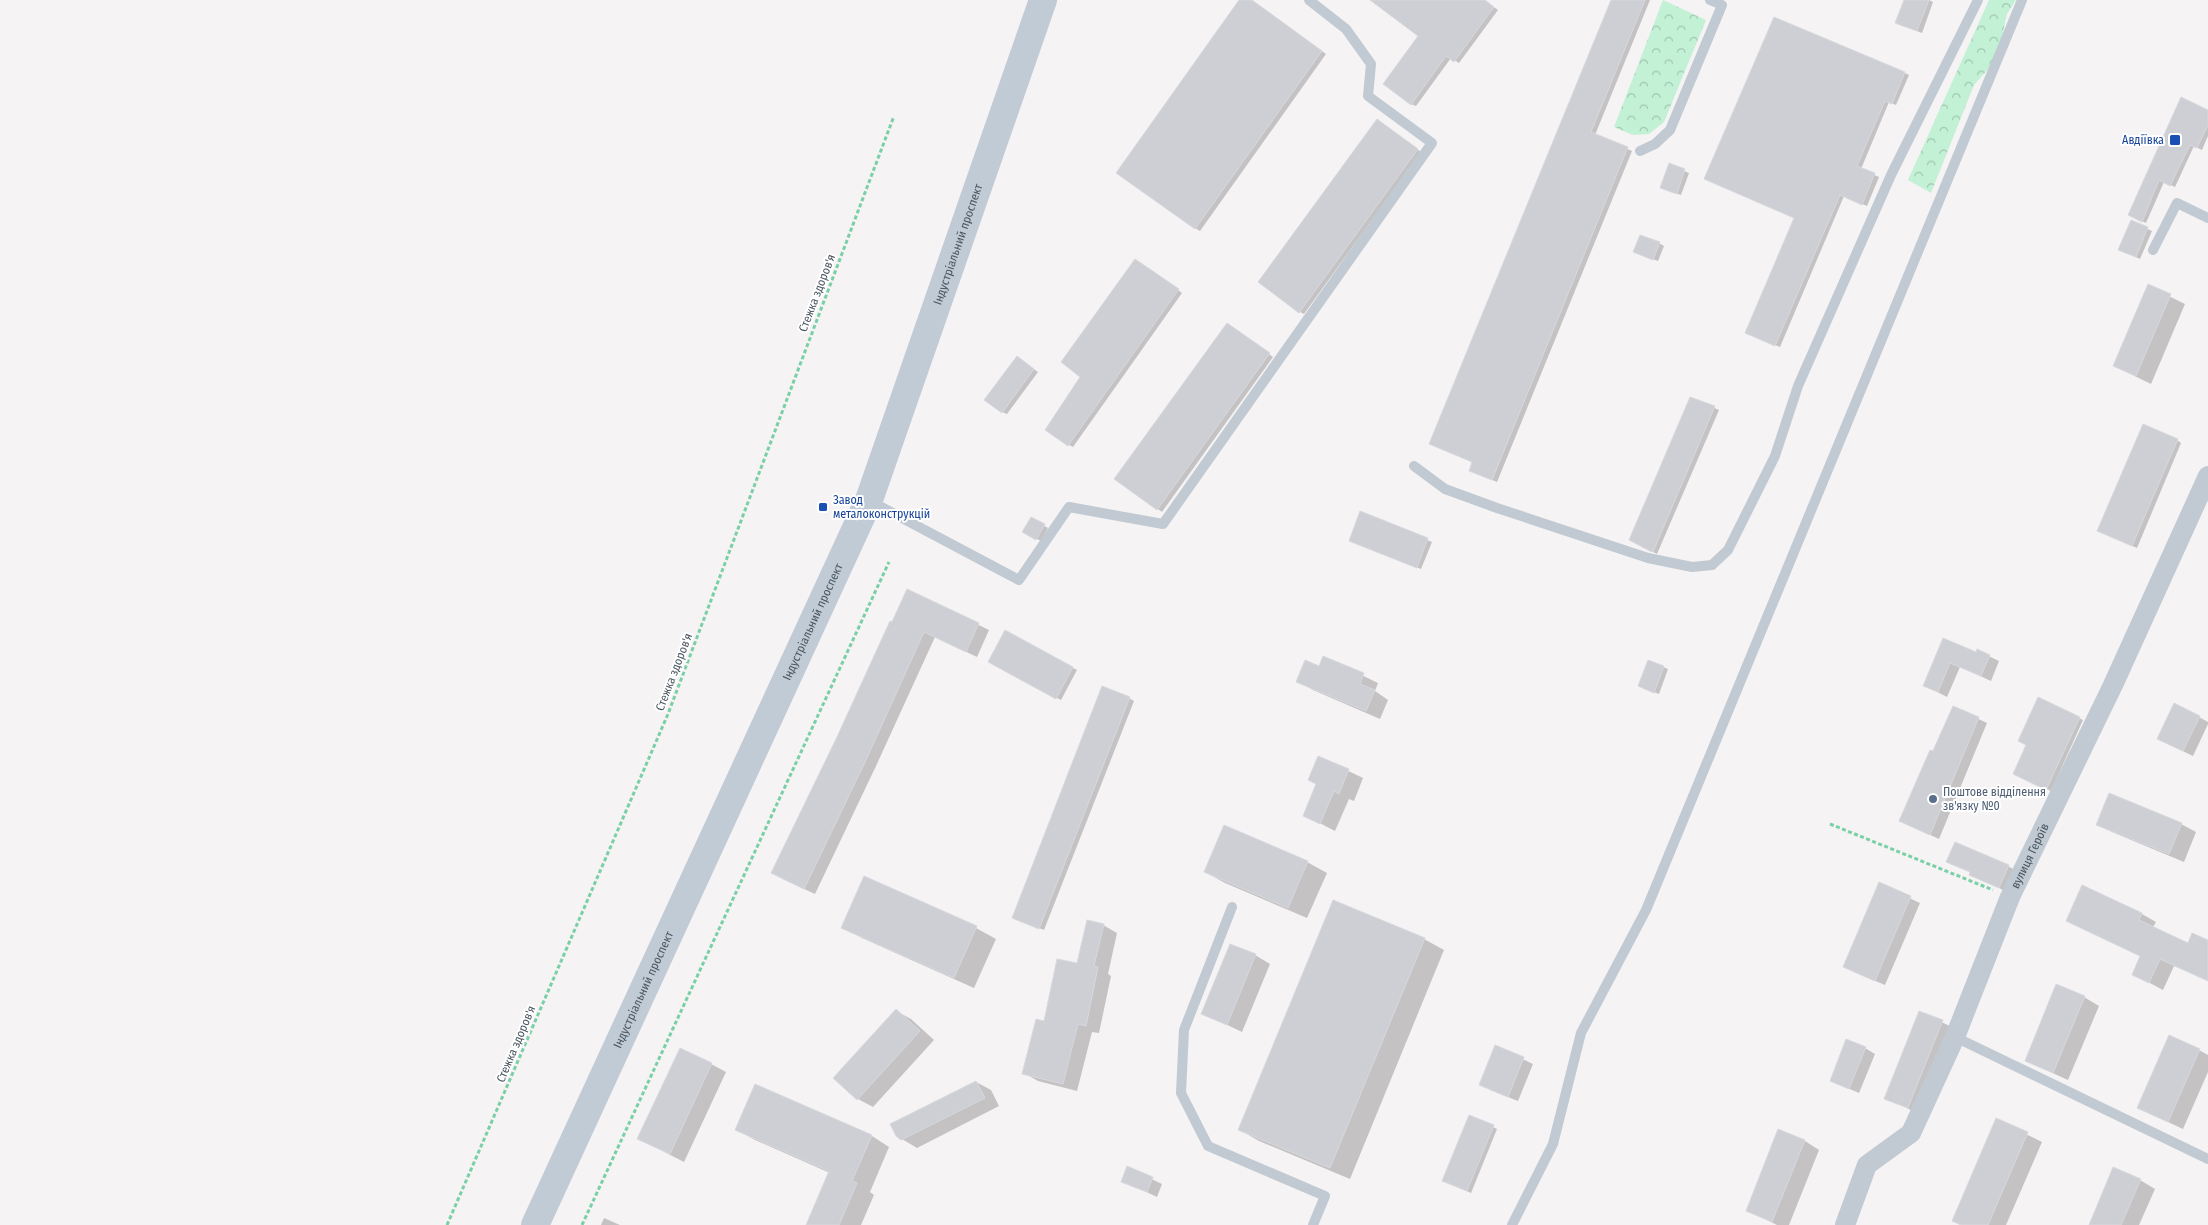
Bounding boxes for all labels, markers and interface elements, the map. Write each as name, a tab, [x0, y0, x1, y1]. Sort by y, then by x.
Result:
place label: Авдіївка	[2122, 133, 2164, 147]
marker: Авдіївка	[2168, 133, 2182, 147]
street label: Індустріальний проспект	[930, 182, 986, 307]
street label: Стежка здоров'я	[796, 252, 838, 334]
place label: Завод металоконструкцій	[833, 493, 930, 521]
marker: Завод металоконструкцій	[817, 501, 829, 513]
street label: Індустріальний проспект	[780, 561, 846, 683]
street label: Стежка здоров'я	[653, 631, 695, 713]
place label: Поштове відділення зв'язку №0	[1943, 785, 2046, 813]
marker: Поштове відділення зв'язку №0	[1927, 793, 1939, 805]
street label: вулиця Героїв	[2008, 821, 2052, 891]
street label: Індустріальний проспект	[610, 929, 676, 1050]
street label: Стежка здоров'я	[494, 1004, 538, 1084]

